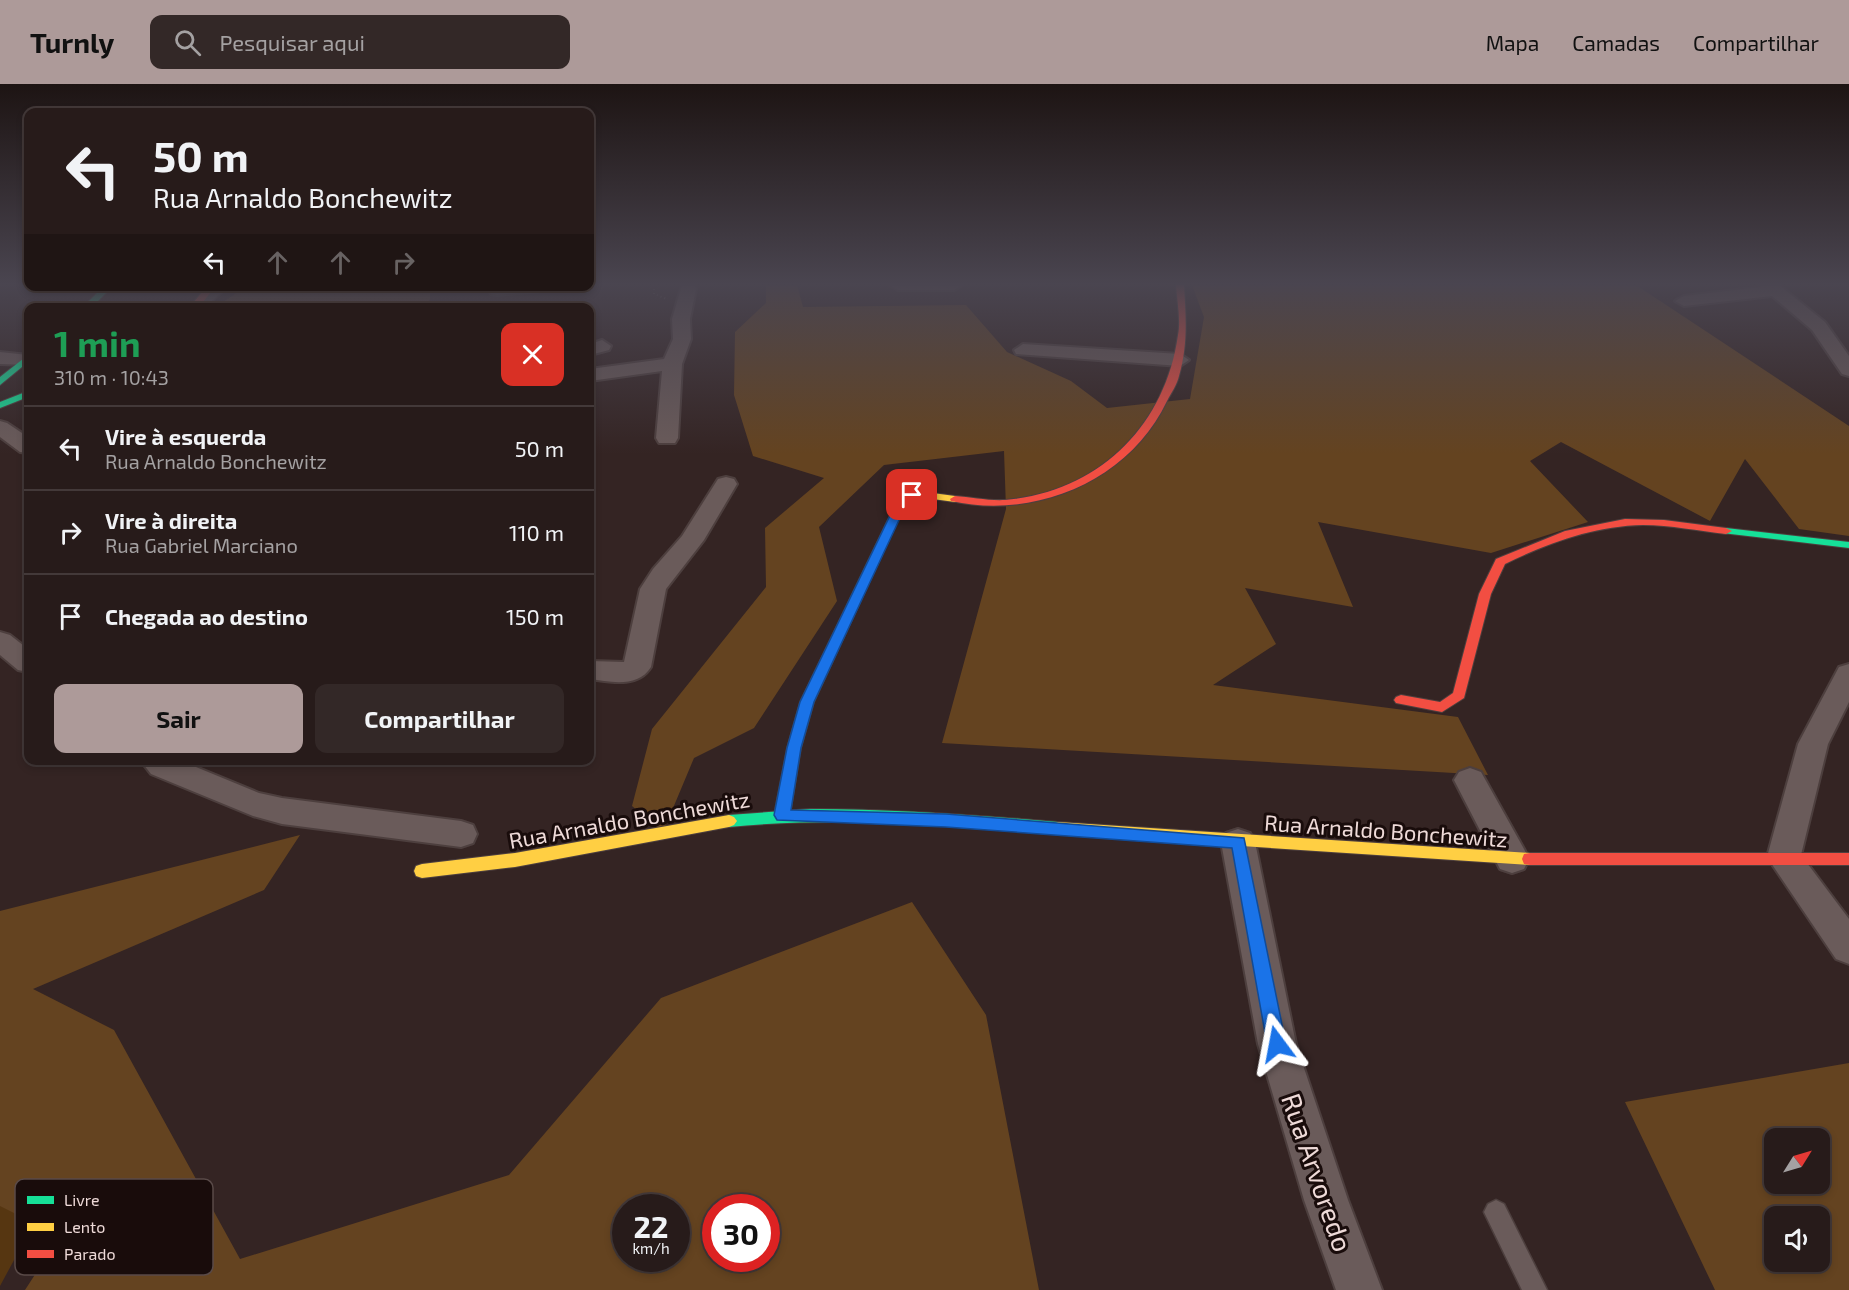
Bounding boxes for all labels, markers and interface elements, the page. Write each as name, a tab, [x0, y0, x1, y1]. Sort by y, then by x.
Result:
search box	[150, 15, 570, 69]
text: Turnly	[30, 25, 114, 59]
icon: search	[171, 26, 204, 59]
text: Pesquisar aqui	[219, 29, 365, 55]
text: Mapa	[1486, 30, 1539, 55]
text: Camadas	[1572, 30, 1660, 55]
text: Compartilhar	[1693, 30, 1819, 55]
text: 50 m	[153, 130, 249, 180]
icon: left	[54, 132, 132, 210]
text: Rua Arnaldo Bonchewitz	[153, 181, 452, 213]
icon: left	[198, 246, 231, 279]
icon: ahead	[261, 246, 294, 279]
icon: ahead	[324, 246, 357, 279]
icon: right	[387, 246, 420, 279]
text: 1 min	[54, 321, 141, 364]
button: close	[501, 323, 564, 386]
text: 310 m · 10:43	[54, 365, 169, 389]
text: Vire à esquerda	[105, 423, 266, 449]
icon: left	[54, 432, 87, 465]
text: 50 m	[515, 435, 564, 461]
text: Rua Arnaldo Bonchewitz	[105, 449, 327, 473]
pin	[886, 469, 937, 520]
icon: arrive	[895, 478, 928, 511]
text: Vire à direita	[105, 507, 237, 533]
icon: right	[54, 516, 87, 549]
text: 110 m	[509, 519, 564, 545]
text: Rua Gabriel Marciano	[105, 533, 298, 557]
icon: arrive	[54, 600, 87, 633]
text: Chegada ao destino	[105, 603, 308, 629]
text: 150 m	[506, 603, 564, 629]
button: Sair	[54, 684, 303, 753]
button: Compartilhar	[315, 684, 564, 753]
street label: Rua Arnaldo Bonchewitz	[507, 785, 751, 853]
street label: Rua Arnaldo Bonchewitz	[1263, 809, 1509, 851]
position arrow	[1245, 1012, 1309, 1076]
street label: Rua Arvoredo	[1276, 1089, 1360, 1255]
north arrow	[1764, 1128, 1830, 1194]
map controls	[1764, 1128, 1830, 1272]
legend	[15, 1179, 213, 1275]
text: Livre	[64, 1190, 99, 1209]
speed limit sign: 30	[702, 1194, 780, 1272]
button: sound	[1764, 1206, 1830, 1272]
text: 22	[634, 1208, 668, 1244]
text: Lento	[64, 1217, 105, 1236]
text: km/h	[632, 1239, 670, 1257]
text: Parado	[64, 1244, 116, 1263]

